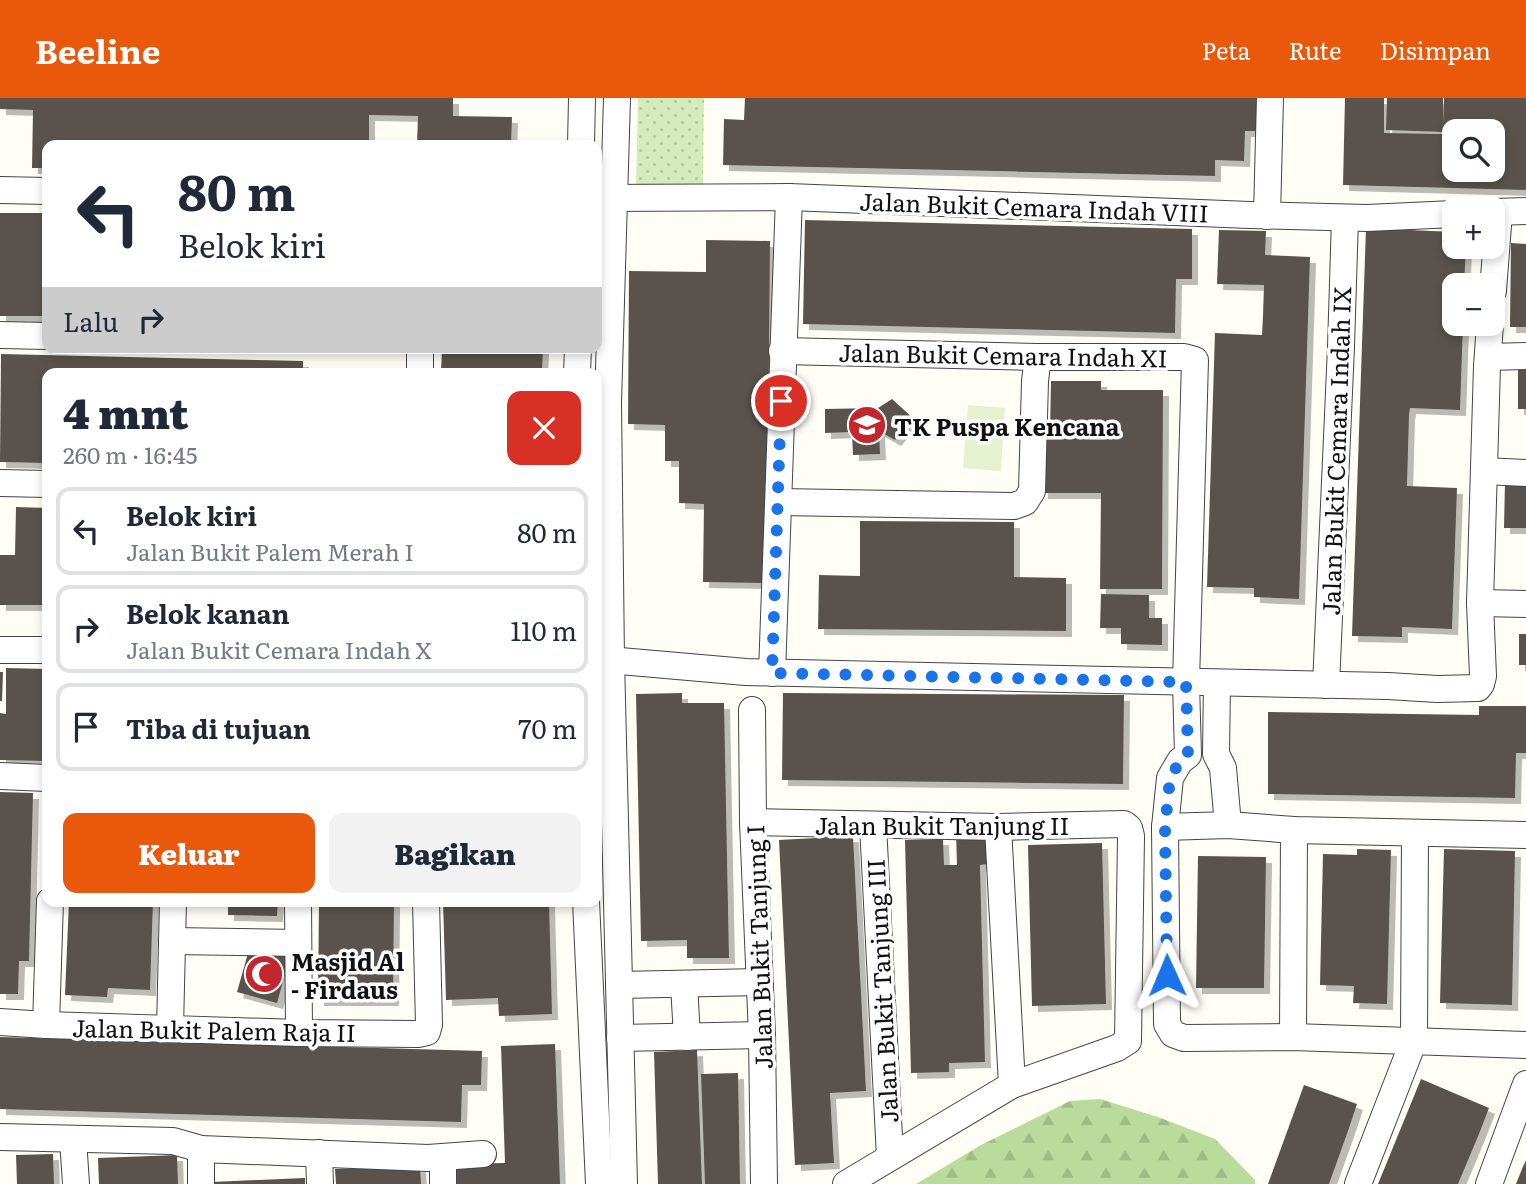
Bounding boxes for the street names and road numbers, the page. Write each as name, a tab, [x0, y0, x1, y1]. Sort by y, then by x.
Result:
street label: Jalan Bukit Cemara Indah VIII	[859, 182, 1209, 230]
street label: Jalan Bukit Cemara Indah IX	[1312, 286, 1358, 616]
street label: Jalan Bukit Cemara Indah XI	[838, 334, 1168, 374]
street label: Jalan Bukit Tanjung II	[815, 807, 1069, 842]
street label: Jalan Bukit Tanjung I	[736, 824, 780, 1070]
street label: Jalan Bukit Tanjung III	[857, 858, 905, 1124]
street label: Jalan Bukit Palem Raja II	[72, 1009, 356, 1049]

